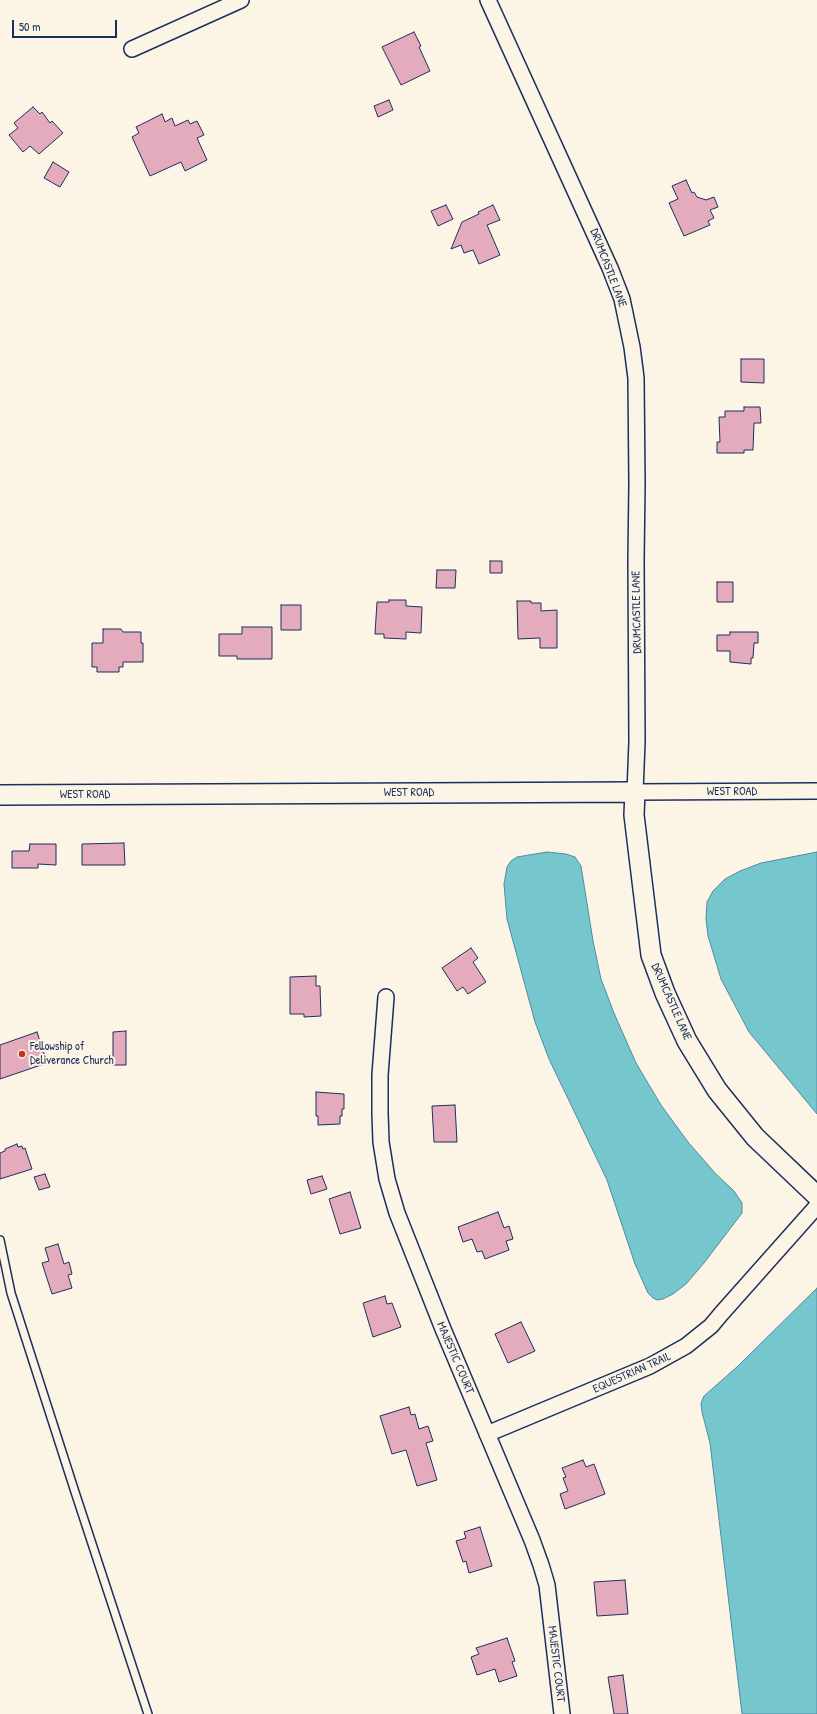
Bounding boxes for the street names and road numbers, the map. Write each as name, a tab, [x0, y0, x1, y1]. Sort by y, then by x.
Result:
street label: DRUMCASTLE LANE	[586, 227, 630, 309]
street label: DRUMCASTLE LANE	[629, 570, 645, 654]
street label: WEST ROAD	[707, 785, 757, 799]
street label: WEST ROAD	[384, 786, 434, 800]
street label: WEST ROAD	[60, 788, 110, 802]
street label: DRUMCASTLE LANE	[648, 961, 694, 1043]
street label: MAJESTIC COURT	[433, 1320, 477, 1396]
street label: EQUESTRIAN TRAIL	[591, 1349, 673, 1397]
street label: MAJESTIC COURT	[544, 1625, 568, 1703]

